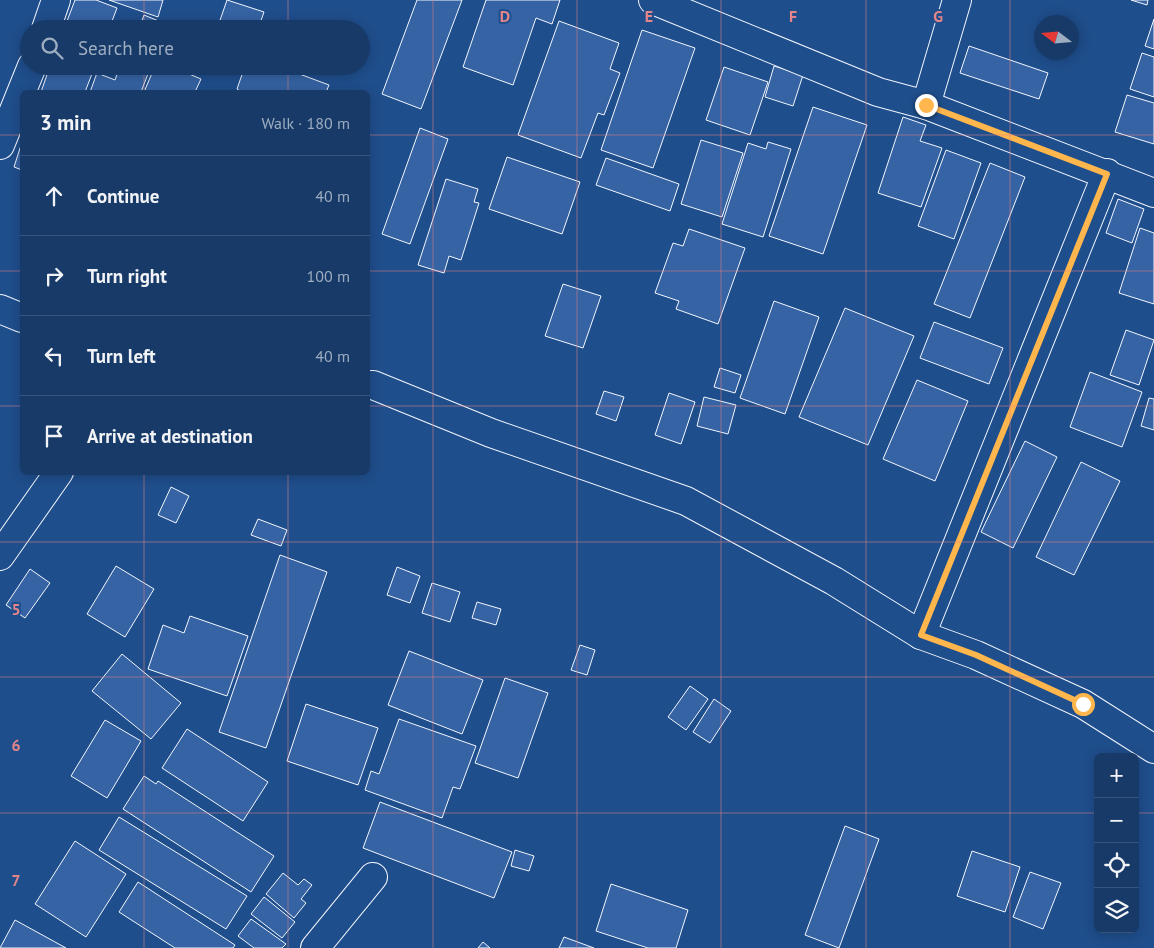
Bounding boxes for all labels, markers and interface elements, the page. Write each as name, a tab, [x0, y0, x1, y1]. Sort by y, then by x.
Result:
text: D	[500, 6, 510, 26]
text: E	[645, 6, 653, 26]
text: F	[789, 6, 797, 26]
text: G	[933, 6, 943, 26]
north arrow	[1034, 15, 1079, 60]
search box	[20, 20, 370, 75]
icon: search	[38, 34, 66, 62]
text: Search here	[78, 36, 174, 60]
route end	[915, 94, 938, 117]
text: 3 min	[40, 109, 91, 136]
text: Walk · 180 m	[261, 113, 350, 133]
icon: ahead	[40, 182, 68, 210]
text: Continue	[87, 184, 159, 208]
text: 40 m	[315, 186, 350, 206]
icon: right	[40, 262, 68, 290]
text: Turn right	[87, 264, 167, 288]
text: 100 m	[307, 266, 350, 286]
icon: left	[40, 342, 68, 370]
text: Turn left	[87, 344, 156, 368]
text: 40 m	[315, 346, 350, 366]
icon: arrive	[40, 422, 68, 450]
text: Arrive at destination	[87, 424, 253, 448]
text: 5	[11, 599, 21, 619]
route start	[1072, 693, 1095, 716]
text: 6	[11, 735, 21, 755]
map controls	[1094, 753, 1139, 933]
button: +	[1094, 753, 1139, 798]
button: −	[1094, 798, 1139, 843]
button: locate	[1094, 843, 1139, 888]
text: 7	[11, 870, 21, 890]
button: layers	[1094, 888, 1139, 933]

